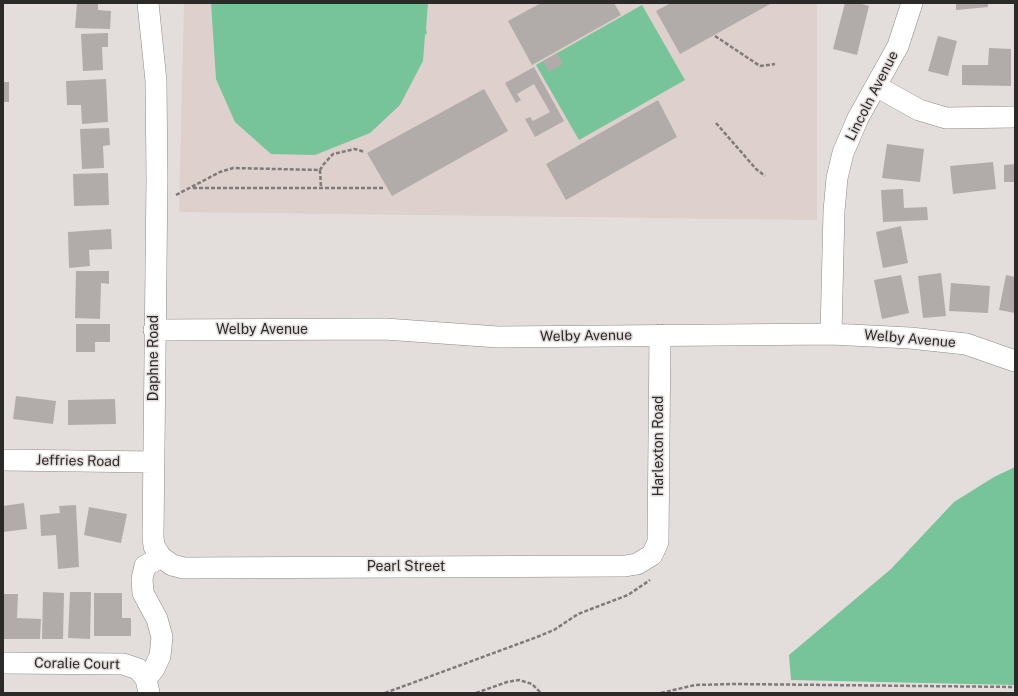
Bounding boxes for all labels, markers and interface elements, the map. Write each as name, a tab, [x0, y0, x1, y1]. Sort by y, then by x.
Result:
street label: Lincoln Avenue	[842, 48, 902, 144]
street label: Daphne Road	[146, 315, 162, 401]
street label: Welby Avenue	[216, 322, 308, 338]
street label: Welby Avenue	[540, 327, 632, 345]
street label: Welby Avenue	[863, 327, 957, 351]
street label: Harlexton Road	[651, 396, 667, 496]
street label: Jeffries Road	[36, 452, 120, 470]
street label: Pearl Street	[367, 559, 445, 575]
street label: Coralie Court	[34, 655, 120, 673]

